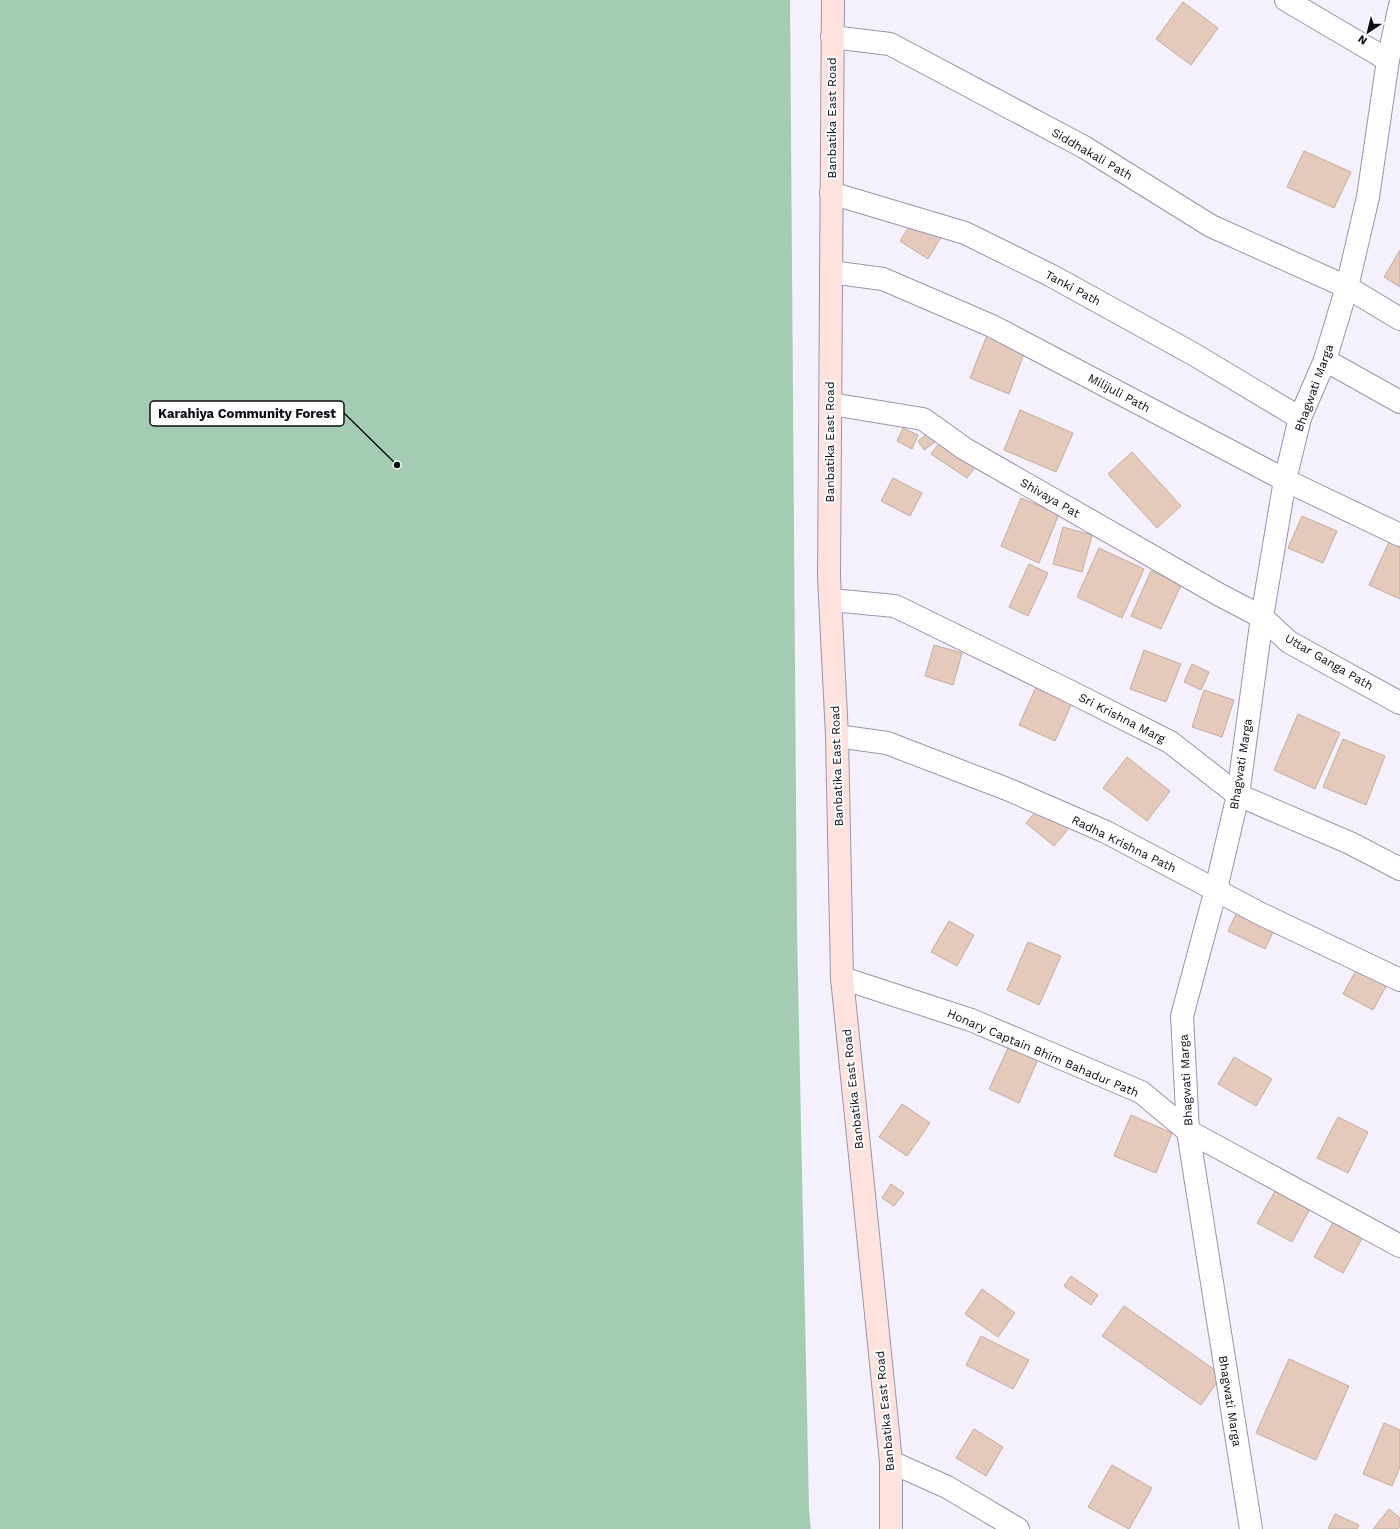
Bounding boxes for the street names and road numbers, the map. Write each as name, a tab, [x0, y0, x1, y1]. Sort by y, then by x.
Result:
street label: Banbatika East Road	[825, 58, 839, 178]
street label: Siddhakali Path	[1049, 125, 1135, 183]
street label: Tanki Path	[1043, 268, 1103, 308]
street label: Bhagwati Marga	[1292, 342, 1336, 434]
street label: Milijuli Path	[1086, 371, 1152, 415]
street label: Banbatika East Road	[823, 382, 837, 502]
street label: Shivaya Pat	[1018, 475, 1082, 521]
street label: Uttar Ganga Path	[1282, 631, 1376, 693]
street label: Sri Krishna Marg	[1076, 690, 1168, 746]
street label: Banbatika East Road	[828, 705, 846, 827]
street label: Bhagwati Marga	[1227, 717, 1255, 810]
street label: Radha Krishna Path	[1070, 813, 1178, 875]
street label: Honary Captain Bhim Bahadur Path	[945, 1006, 1141, 1100]
street label: Banbatika East Road	[840, 1028, 866, 1150]
street label: Bhagwati Marga	[1177, 1034, 1195, 1126]
street label: Banbatika East Road	[873, 1350, 897, 1472]
street label: Bhagwati Marga	[1216, 1355, 1244, 1448]

